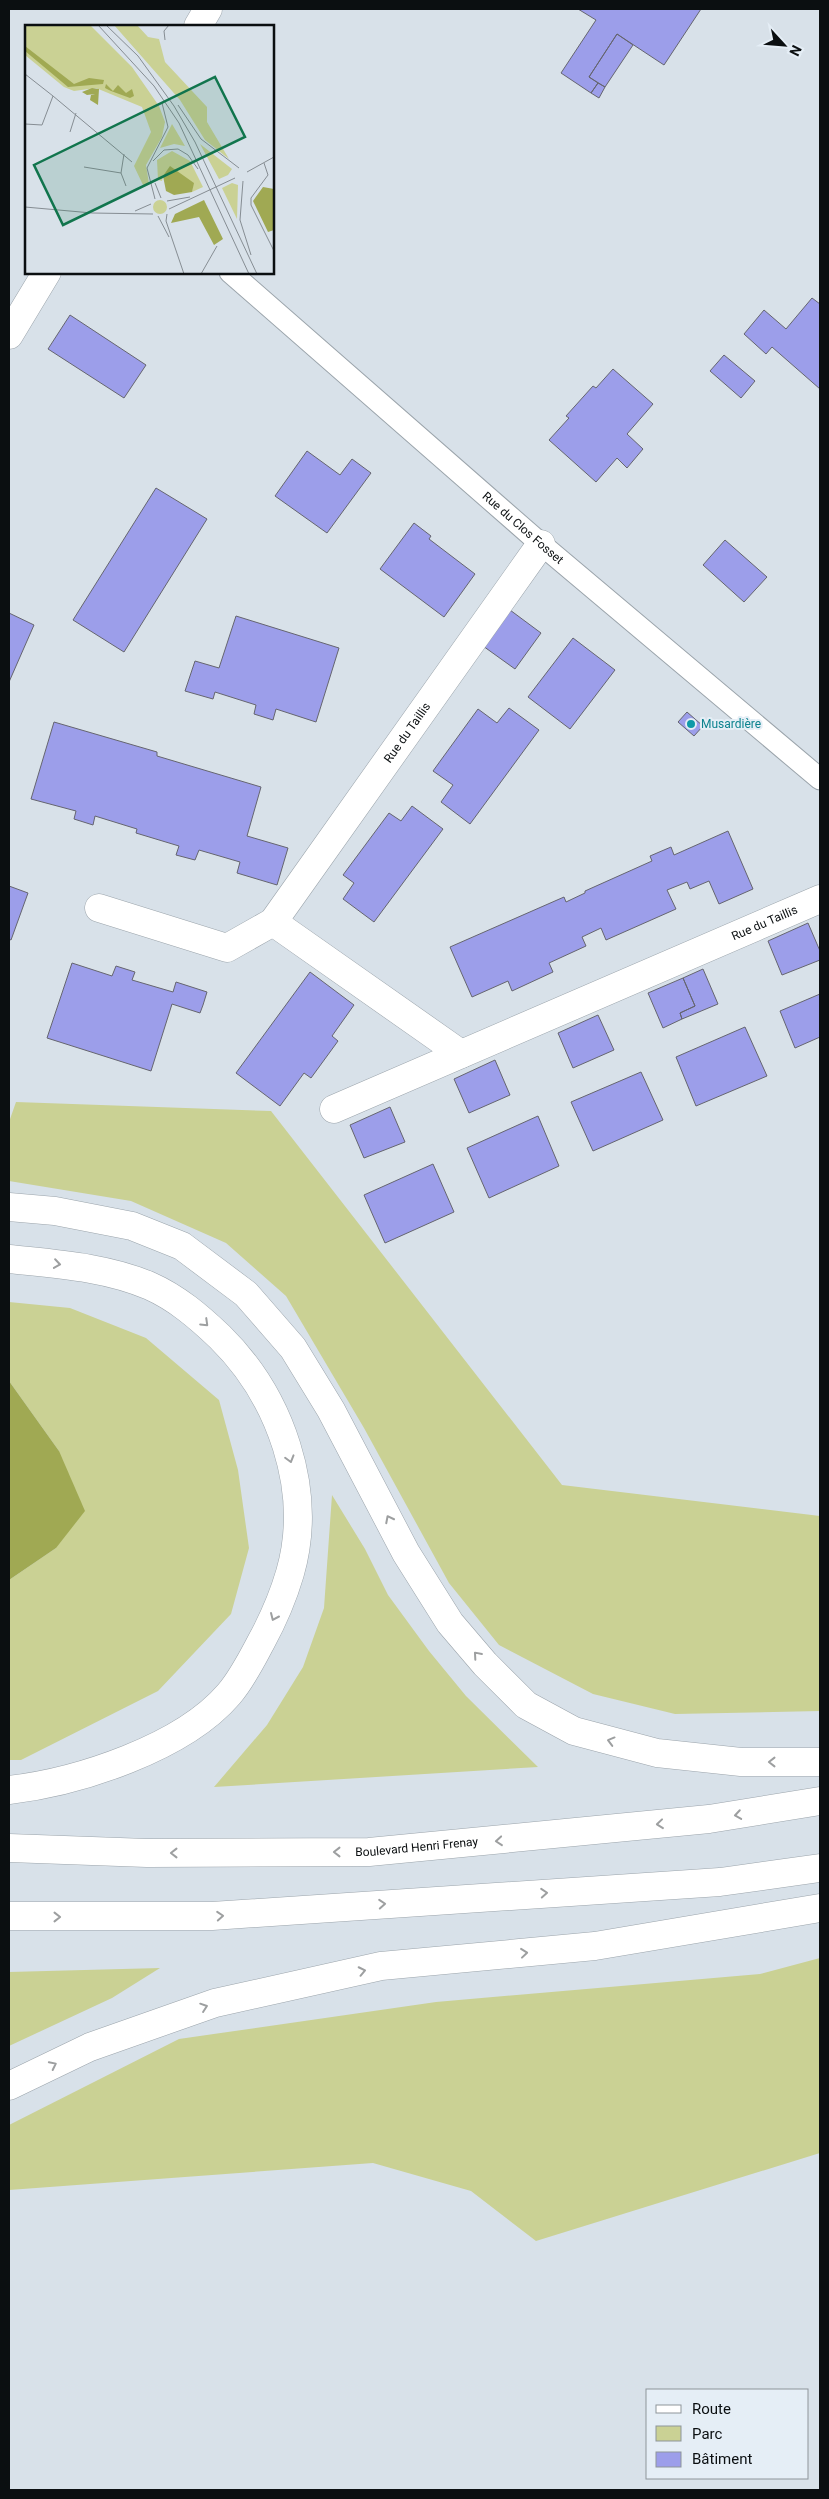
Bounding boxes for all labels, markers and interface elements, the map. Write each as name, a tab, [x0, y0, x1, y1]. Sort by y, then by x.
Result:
north arrow	[759, 20, 809, 70]
inset map	[25, 25, 274, 274]
text: N	[786, 43, 805, 59]
street label: Rue du Clos Fosset	[480, 489, 566, 567]
street label: Rue du Taillis	[381, 700, 433, 765]
place label: Musardière	[701, 717, 761, 731]
marker: Musardière	[685, 718, 697, 730]
street label: Rue du Taillis	[729, 903, 800, 943]
one-way arrow	[53, 1259, 61, 1269]
one-way arrow	[200, 1317, 209, 1326]
one-way arrow	[284, 1454, 294, 1462]
one-way arrow	[385, 1515, 395, 1524]
one-way arrow	[269, 1612, 280, 1621]
one-way arrow	[475, 1652, 483, 1661]
one-way arrow	[608, 1736, 616, 1746]
one-way arrow	[767, 1757, 775, 1767]
one-way arrow	[733, 1809, 742, 1819]
one-way arrow	[656, 1818, 664, 1829]
street label: Boulevard Henri Frenay	[355, 1834, 479, 1859]
one-way arrow	[494, 1835, 502, 1846]
one-way arrow	[332, 1847, 340, 1857]
one-way arrow	[170, 1848, 178, 1858]
one-way arrow	[540, 1888, 548, 1899]
one-way arrow	[378, 1898, 386, 1909]
one-way arrow	[216, 1910, 224, 1921]
one-way arrow	[54, 1912, 62, 1922]
one-way arrow	[520, 1947, 528, 1958]
one-way arrow	[358, 1966, 367, 1976]
one-way arrow	[199, 2003, 208, 2013]
one-way arrow	[47, 2061, 56, 2071]
legend	[646, 2389, 809, 2479]
text: Route	[692, 2400, 731, 2418]
text: Parc	[692, 2425, 722, 2443]
text: Bâtiment	[692, 2450, 752, 2468]

